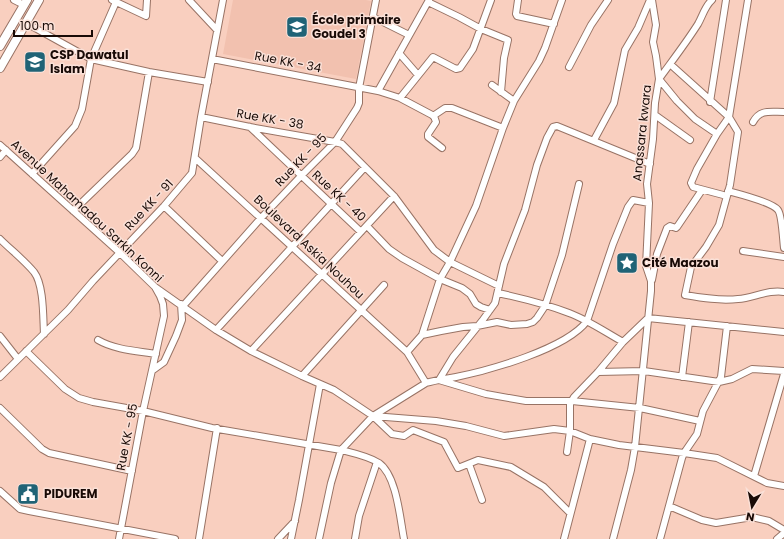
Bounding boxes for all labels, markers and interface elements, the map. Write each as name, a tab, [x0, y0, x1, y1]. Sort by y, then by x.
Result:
place label: École primaire Goudel 3	[312, 11, 401, 42]
scale bar	[14, 12, 92, 38]
school or university icon: École primaire Goudel 3	[284, 14, 310, 40]
text: 100 m	[20, 17, 54, 34]
place label: CSP Dawatul Islam	[50, 46, 128, 77]
street label: Rue KK - 34	[253, 47, 323, 76]
school or university icon: CSP Dawatul Islam	[22, 49, 48, 75]
street label: Anassara kwara	[628, 84, 655, 182]
street label: Rue KK - 38	[235, 104, 305, 133]
street label: Rue KK - 95	[271, 129, 330, 190]
street label: Avenue Mahamadou Sarkin Konni	[8, 135, 167, 286]
street label: Rue KK - 40	[309, 166, 370, 225]
street label: Rue KK - 91	[120, 175, 177, 234]
street label: Boulevard Askia Nouhou	[250, 191, 368, 302]
place icon: Cité Maazou	[614, 250, 640, 276]
place label: Cité Maazou	[642, 254, 719, 271]
street label: Rue KK - 95	[112, 402, 141, 472]
public building icon: PIDUREM	[15, 481, 41, 507]
place label: PIDUREM	[44, 485, 98, 502]
north arrow	[732, 487, 772, 527]
text: N	[745, 508, 756, 525]

